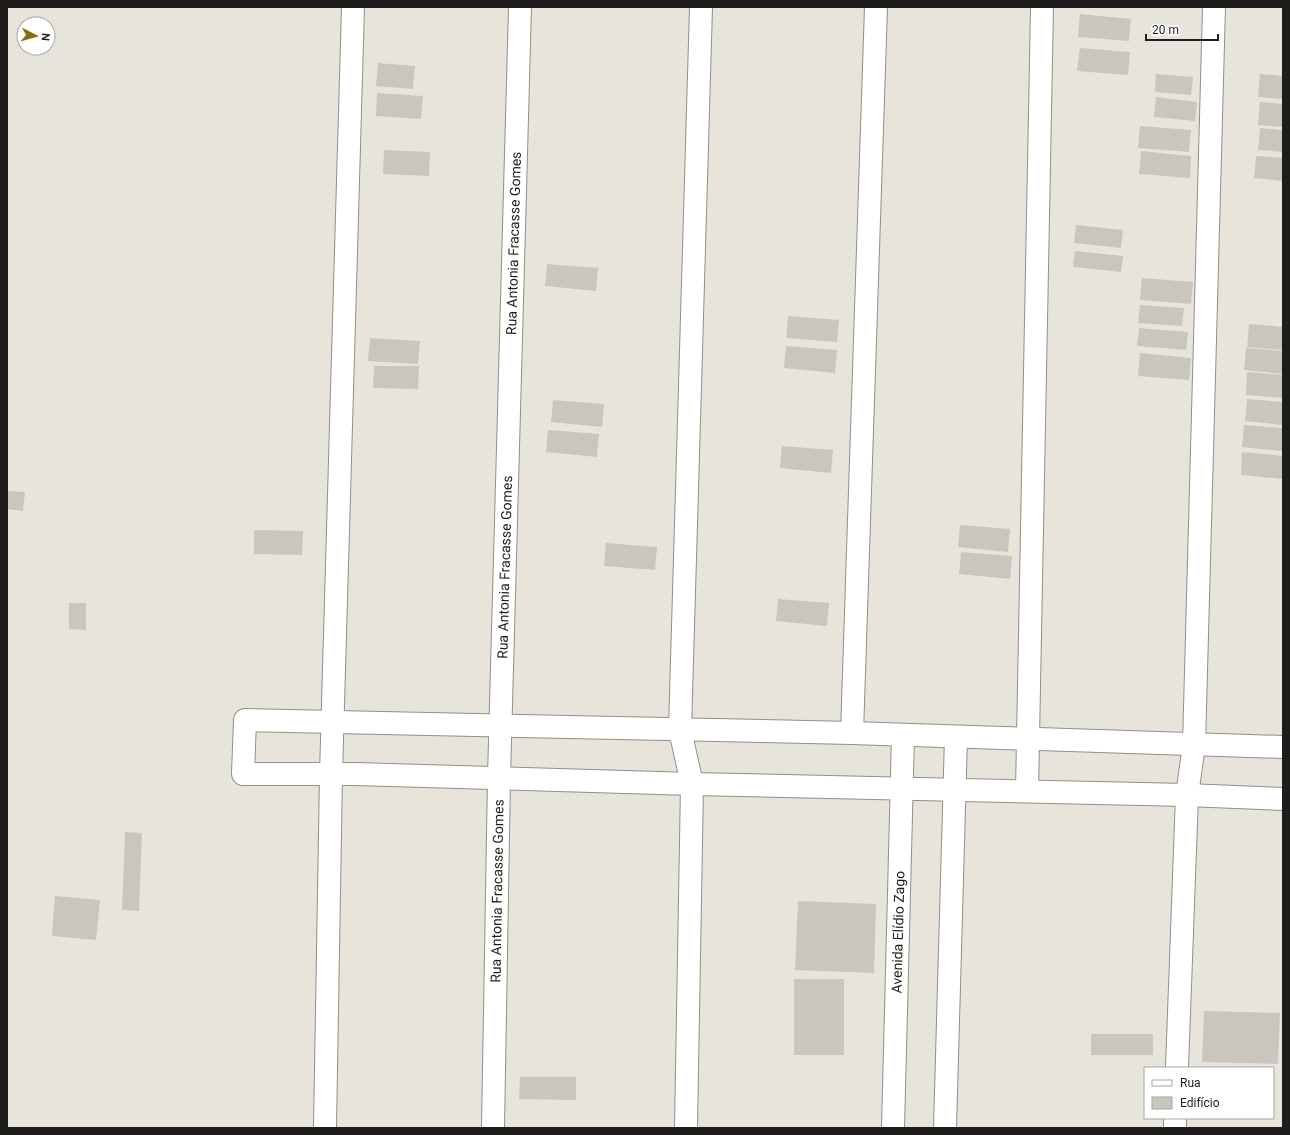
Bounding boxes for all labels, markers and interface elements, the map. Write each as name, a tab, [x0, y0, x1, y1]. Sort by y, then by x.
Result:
north arrow	[16, 16, 56, 56]
scale bar	[1146, 16, 1218, 42]
text: 20 m	[1152, 23, 1179, 37]
text: N	[39, 32, 52, 42]
street label: Rua Antonia Fracasse Gomes	[503, 151, 524, 335]
street label: Rua Antonia Fracasse Gomes	[494, 475, 515, 659]
street label: Rua Antonia Fracasse Gomes	[487, 799, 507, 983]
street label: Avenida Elídio Zago	[888, 871, 908, 994]
legend	[1144, 1067, 1274, 1119]
text: Rua	[1180, 1076, 1201, 1090]
text: Edifício	[1180, 1096, 1220, 1110]

